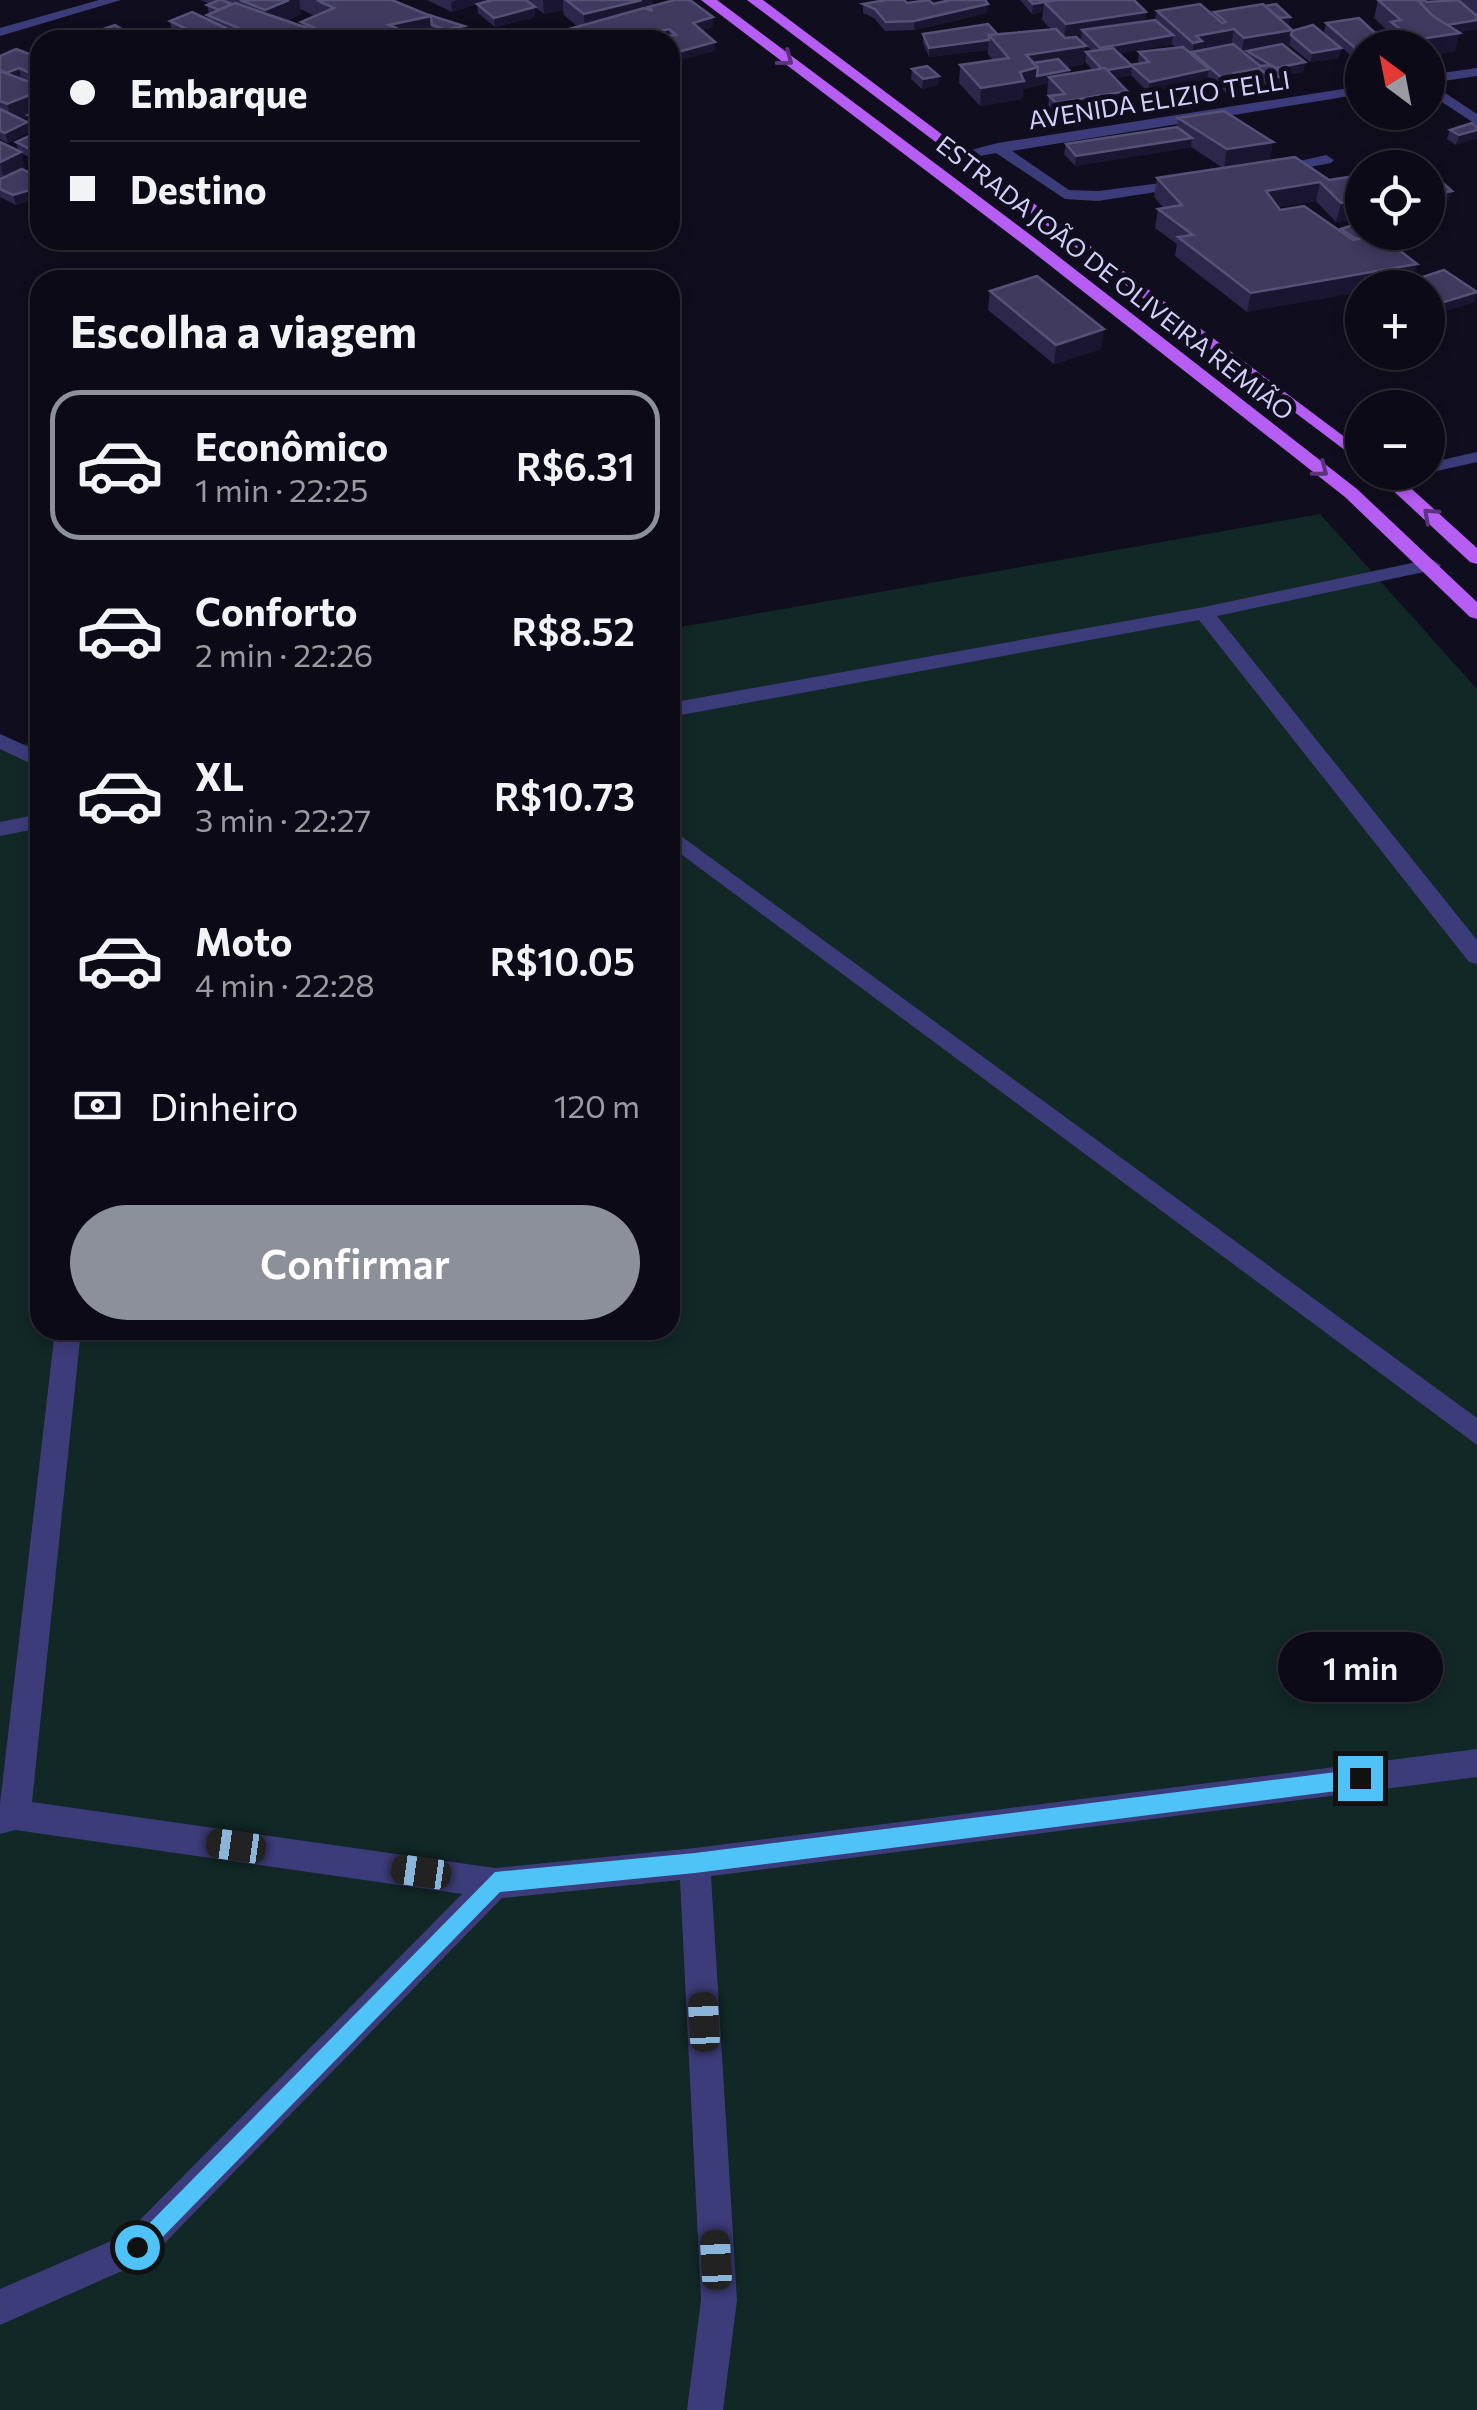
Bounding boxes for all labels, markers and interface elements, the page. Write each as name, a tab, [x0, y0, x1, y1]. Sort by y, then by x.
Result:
north arrow	[1345, 30, 1445, 130]
map controls	[1345, 30, 1445, 490]
one-way arrow	[775, 47, 793, 64]
street label: AVENIDA ELIZIO TELLI	[1026, 64, 1292, 135]
text: Embarque	[130, 69, 308, 116]
street label: ESTRADA JOÃO DE OLIVEIRA REMIÃO	[931, 129, 1300, 426]
button: locate	[1345, 150, 1445, 250]
text: Destino	[130, 165, 267, 212]
button: +	[1345, 270, 1445, 370]
text: Escolha a viagem	[70, 302, 417, 357]
button: −	[1345, 390, 1445, 490]
icon: car	[75, 420, 165, 510]
text: Econômico	[195, 422, 388, 469]
text: R$6.31	[516, 442, 635, 489]
one-way arrow	[1310, 458, 1328, 475]
text: 1 min · 22:25	[195, 469, 368, 509]
one-way arrow	[1423, 509, 1442, 527]
icon: car	[75, 585, 165, 675]
text: Conforto	[195, 587, 358, 634]
text: R$8.52	[511, 607, 635, 654]
text: 2 min · 22:26	[195, 634, 373, 674]
icon: car	[75, 750, 165, 840]
text: XL	[195, 752, 244, 799]
text: R$10.73	[494, 772, 635, 819]
text: 3 min · 22:27	[195, 799, 371, 839]
icon: car	[75, 915, 165, 1005]
text: Moto	[195, 917, 293, 964]
text: R$10.05	[490, 937, 635, 984]
text: 4 min · 22:28	[195, 964, 375, 1004]
icon: cash	[70, 1078, 125, 1133]
text: Dinheiro	[150, 1082, 298, 1129]
text: 120 m	[554, 1085, 640, 1125]
button: Confirmar	[70, 1205, 640, 1320]
callout: 1 min	[1278, 1633, 1442, 1703]
text: 1 min	[1323, 1647, 1398, 1687]
route end	[1338, 1756, 1383, 1801]
car	[204, 1827, 268, 1865]
car	[389, 1853, 453, 1891]
car	[687, 1991, 721, 2053]
route start	[115, 2225, 160, 2270]
car	[699, 2229, 733, 2291]

